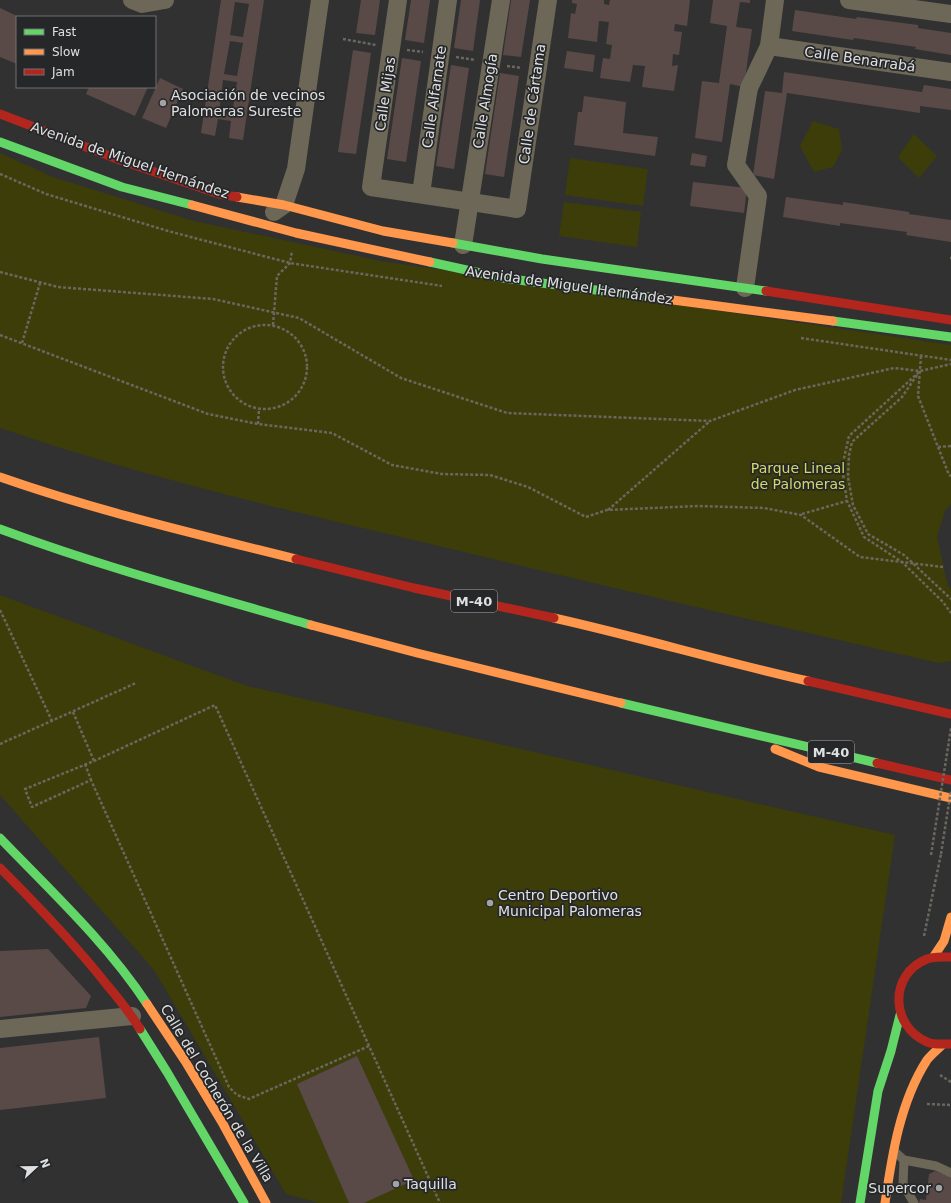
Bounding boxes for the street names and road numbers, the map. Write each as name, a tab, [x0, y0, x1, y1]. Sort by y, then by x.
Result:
street label: Calle de Cártama	[516, 43, 548, 165]
street label: Calle Benarrabá	[803, 43, 917, 75]
street label: Calle Alfarnate	[419, 45, 449, 149]
street label: Calle Almogía	[470, 52, 500, 150]
street label: Calle Mijas	[372, 56, 398, 132]
street label: Avenida de Miguel Hernández	[29, 118, 231, 202]
street label: Avenida de Miguel Hernández	[465, 263, 673, 307]
road number: M-40	[451, 590, 497, 612]
road number: M-40	[808, 741, 854, 763]
street label: Calle del Cocherón de la Villa	[158, 1001, 276, 1185]

